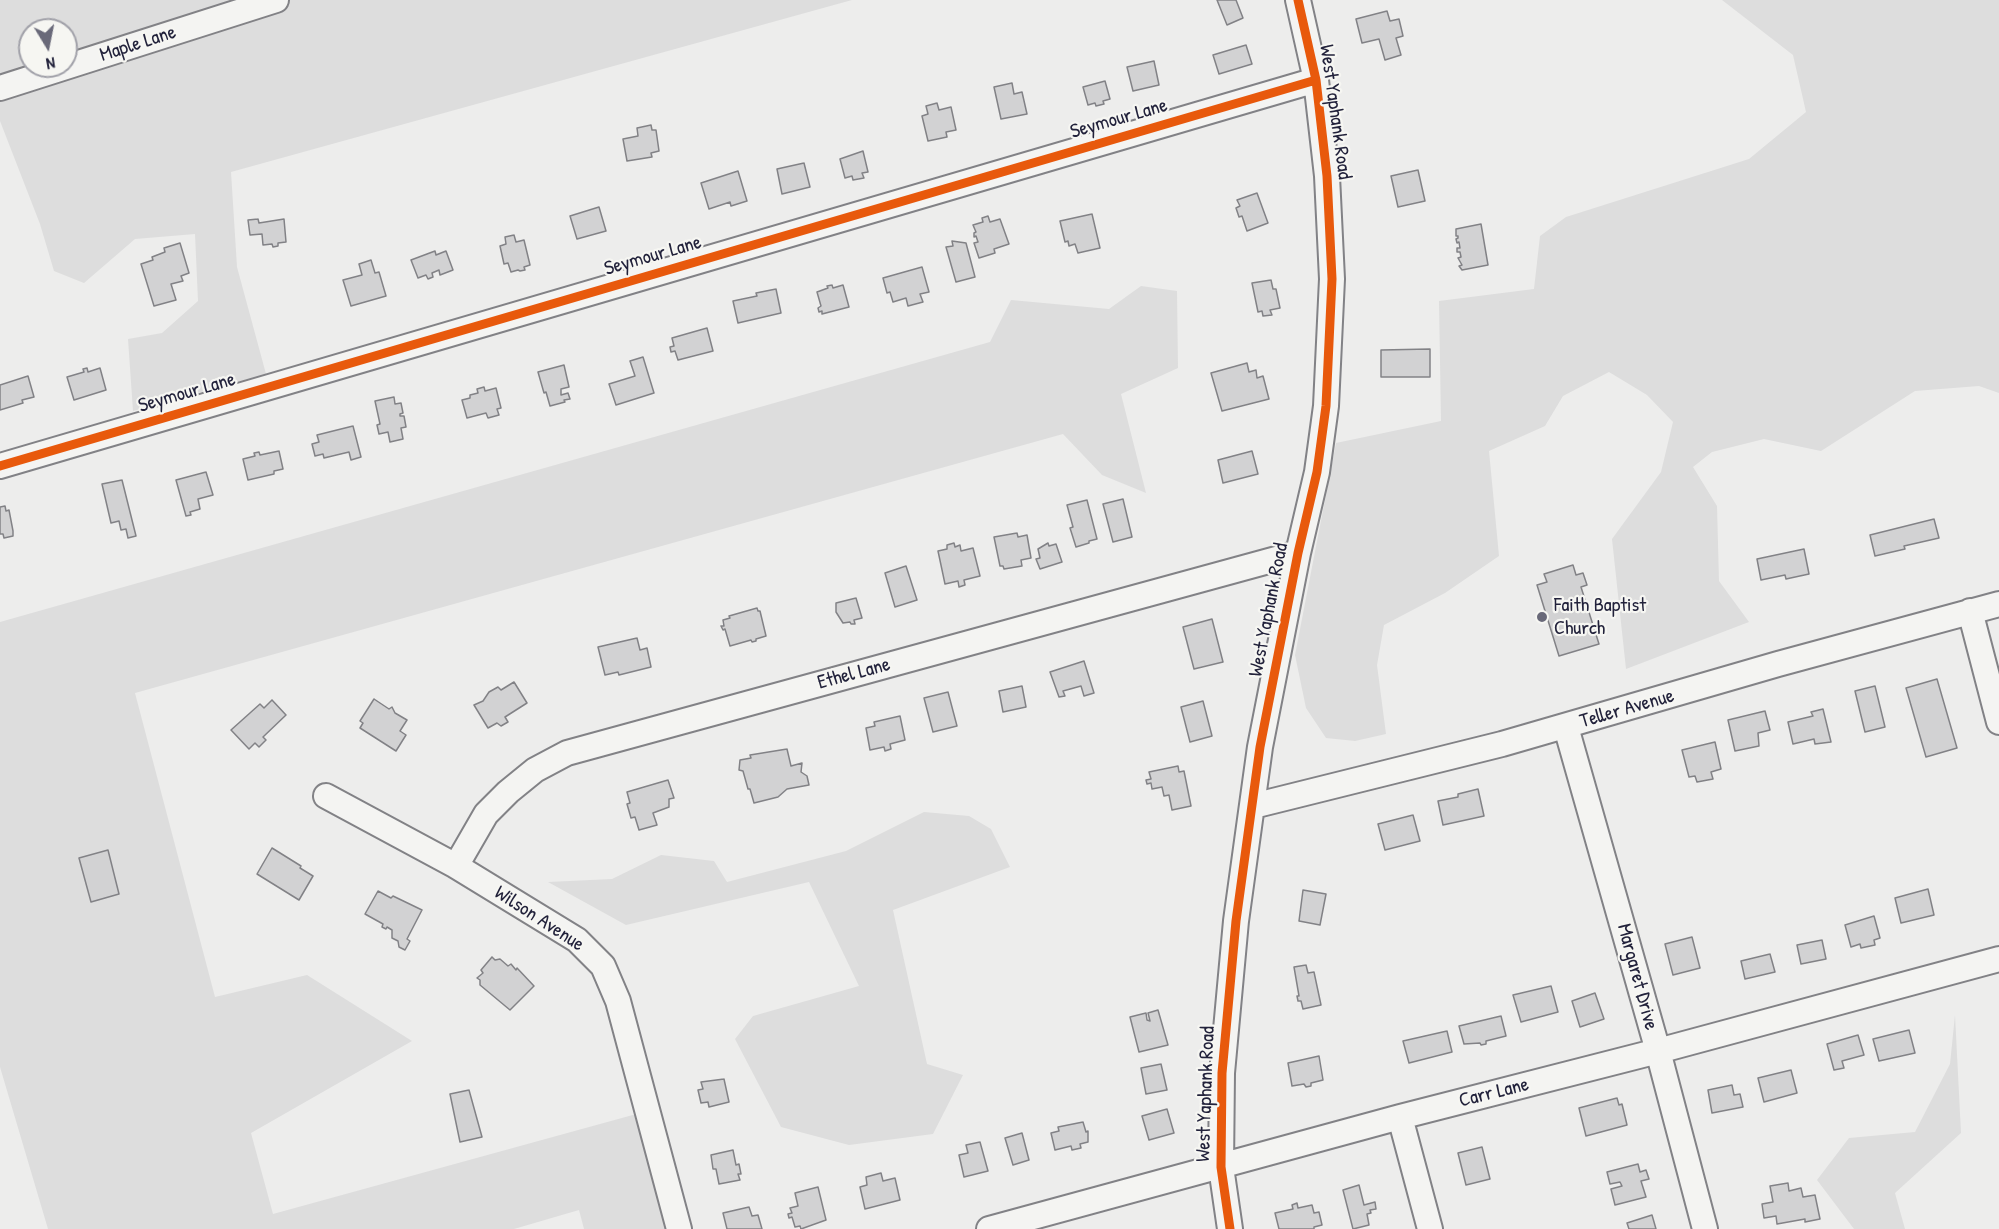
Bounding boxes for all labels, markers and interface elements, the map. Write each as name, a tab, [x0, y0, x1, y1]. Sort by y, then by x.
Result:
north arrow	[18, 18, 78, 78]
street label: Maple Lane	[97, 20, 179, 68]
street label: West Yaphank Road	[1314, 43, 1356, 181]
text: N	[45, 52, 57, 75]
street label: Seymour Lane	[1068, 94, 1170, 144]
street label: Seymour Lane	[602, 231, 704, 281]
street label: Seymour Lane	[136, 368, 238, 418]
street label: West Yaphank Road	[1244, 541, 1294, 679]
place label: Faith Baptist Church	[1554, 594, 1646, 641]
marker: Faith Baptist Church	[1535, 610, 1549, 624]
street label: Ethel Lane	[815, 653, 893, 695]
street label: Teller Avenue	[1577, 684, 1677, 734]
street label: Wilson Avenue	[490, 881, 588, 957]
street label: Margaret Drive	[1611, 921, 1663, 1033]
street label: West Yaphank Road	[1192, 1026, 1220, 1162]
street label: Carr Lane	[1457, 1073, 1531, 1113]

